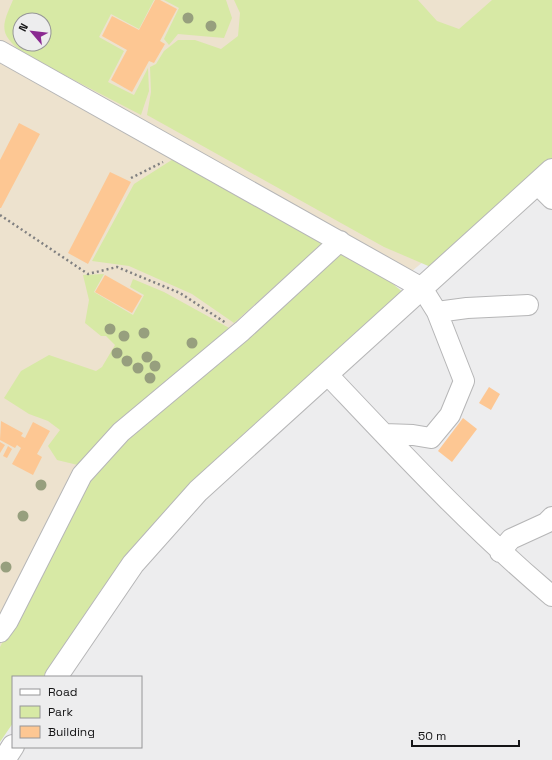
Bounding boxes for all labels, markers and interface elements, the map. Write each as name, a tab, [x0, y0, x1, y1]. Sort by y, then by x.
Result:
north arrow	[12, 12, 52, 52]
text: N	[15, 21, 31, 34]
legend	[12, 676, 142, 748]
text: Road	[48, 684, 77, 700]
text: Park	[48, 704, 73, 720]
scale bar	[412, 722, 519, 748]
text: Building	[48, 724, 95, 740]
text: 50 m	[418, 728, 446, 744]

